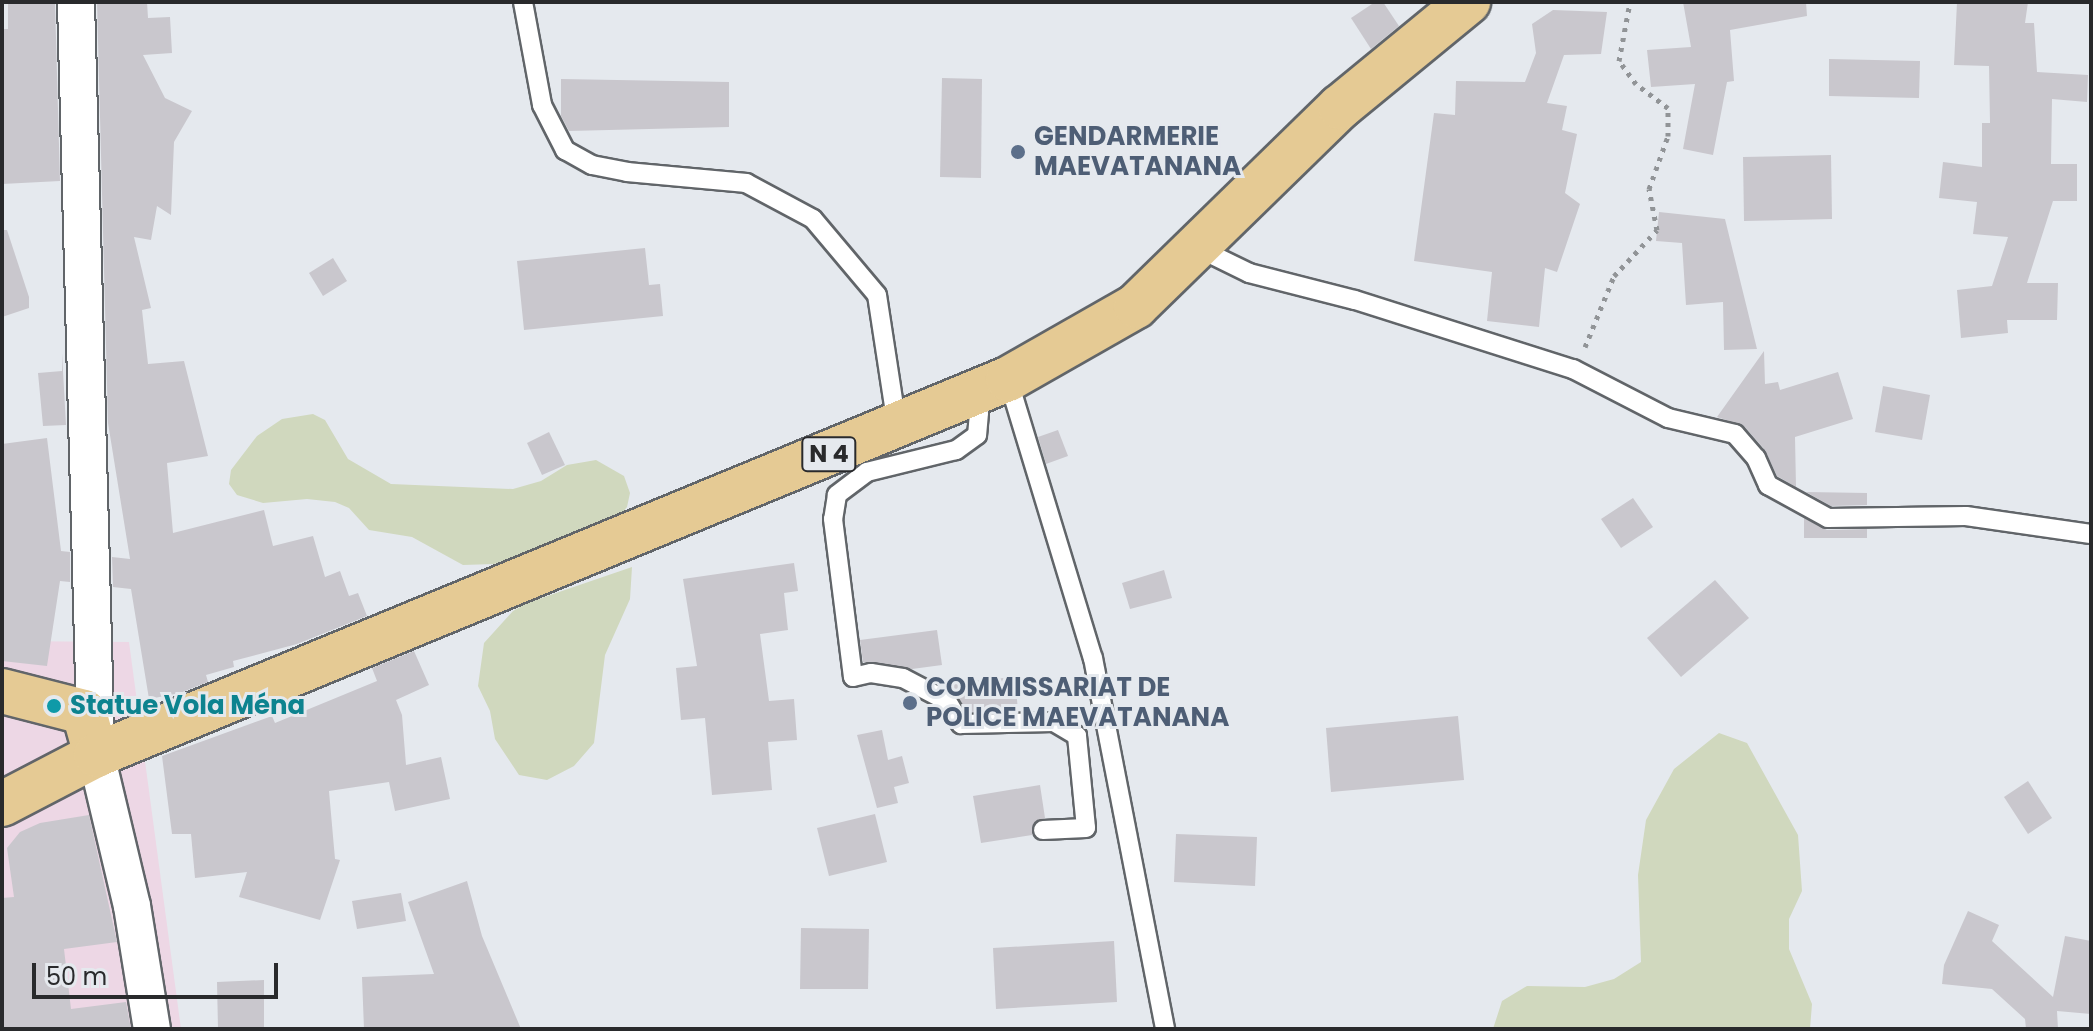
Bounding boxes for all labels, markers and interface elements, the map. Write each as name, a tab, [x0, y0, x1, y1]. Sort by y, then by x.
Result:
place label: GENDARMERIE MAEVATANANA	[1034, 121, 1241, 182]
marker: GENDARMERIE MAEVATANANA	[1009, 143, 1027, 161]
road number: N 4	[801, 434, 857, 474]
place label: COMMISSARIAT DE POLICE MAEVATANANA	[926, 672, 1229, 734]
place label: Statue Vola Ména	[70, 690, 305, 722]
marker: COMMISSARIAT DE POLICE MAEVATANANA	[901, 694, 919, 712]
marker: Statue Vola Ména	[45, 697, 63, 715]
scale bar	[36, 947, 282, 997]
text: 50 m	[46, 960, 107, 993]

